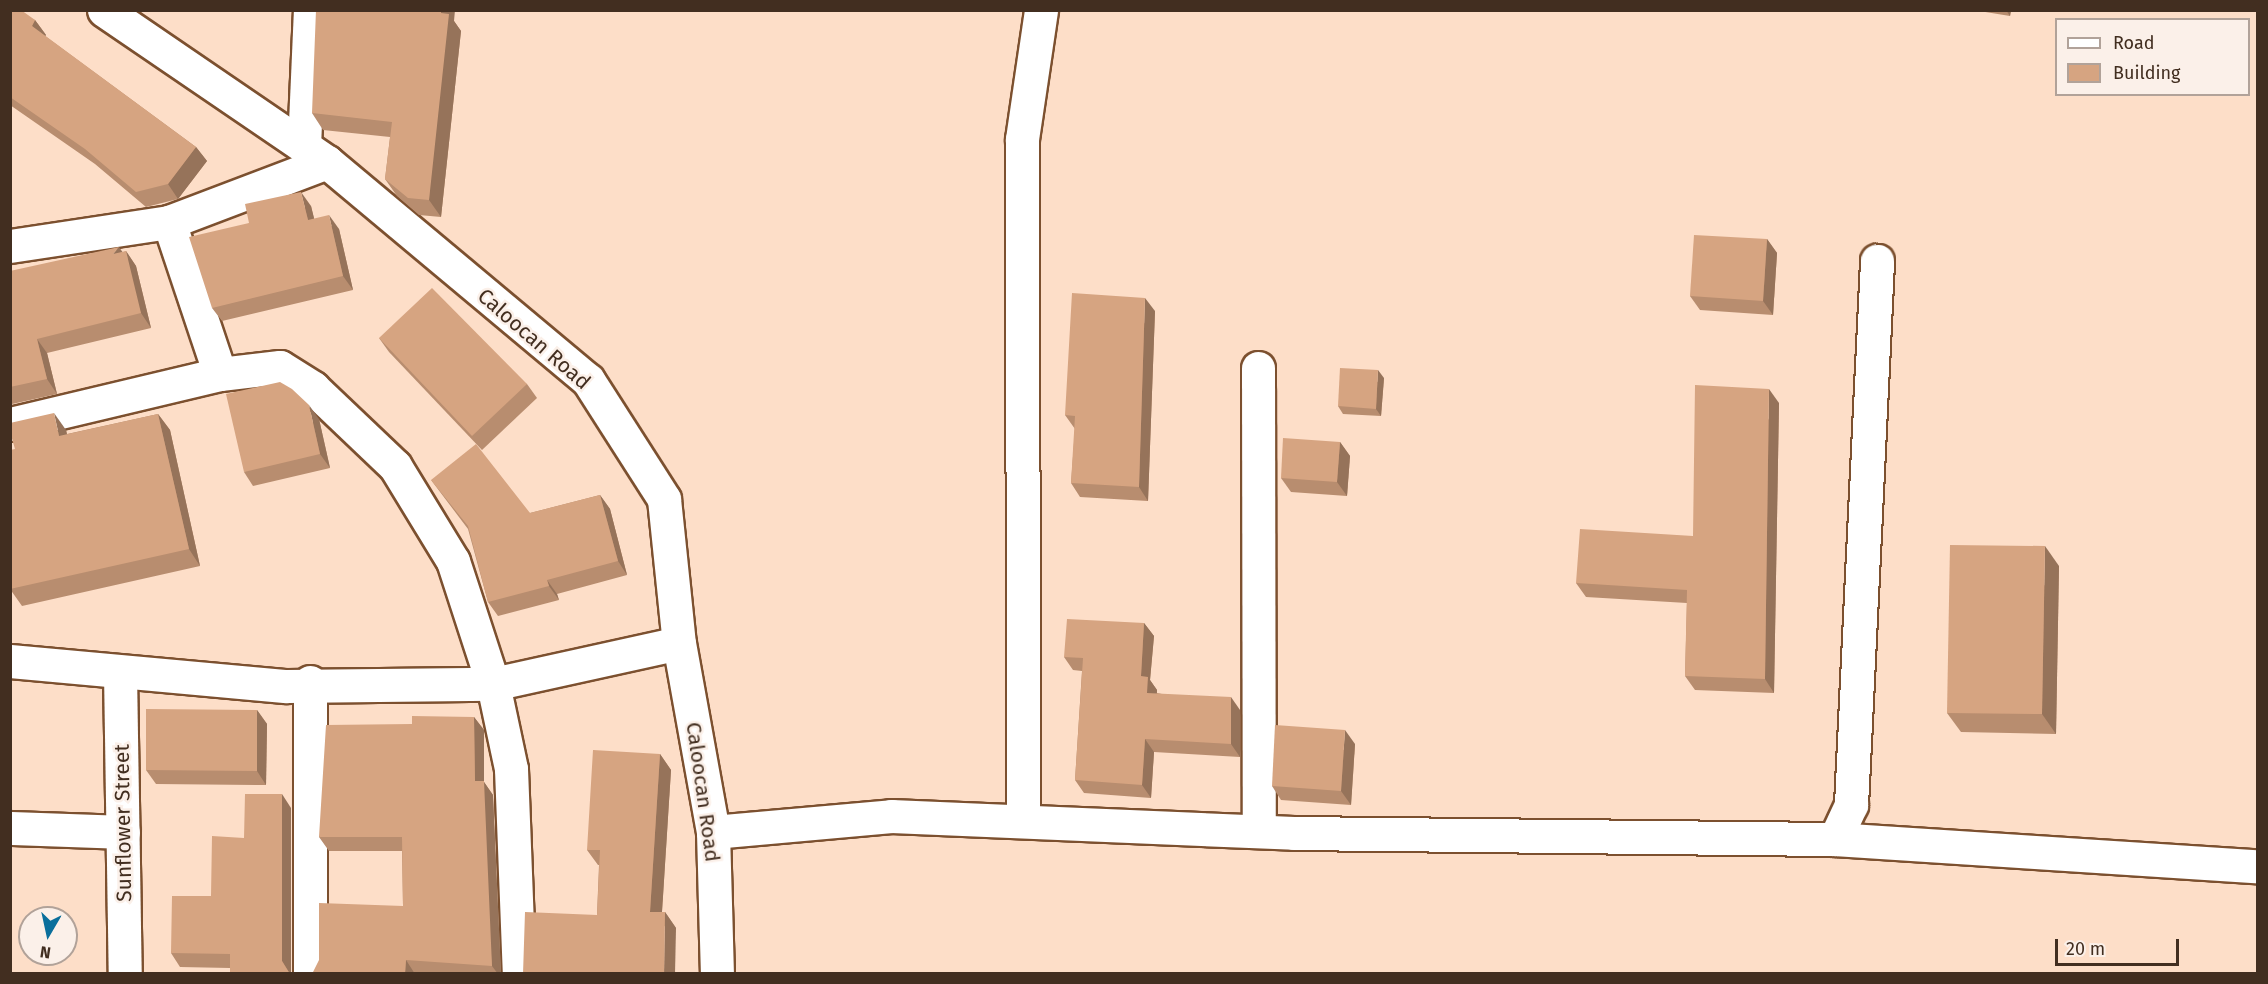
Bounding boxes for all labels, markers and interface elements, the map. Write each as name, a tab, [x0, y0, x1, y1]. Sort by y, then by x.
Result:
legend	[2055, 18, 2250, 96]
text: Road	[2113, 32, 2155, 54]
text: Building	[2113, 62, 2180, 84]
street label: Caloocan Road	[473, 283, 595, 395]
street label: Caloocan Road	[681, 720, 725, 864]
street label: Sunflower Street	[109, 744, 137, 902]
north arrow	[18, 906, 78, 966]
scale bar	[2058, 927, 2182, 965]
text: 20 m	[2066, 938, 2105, 960]
text: N	[39, 942, 52, 963]

